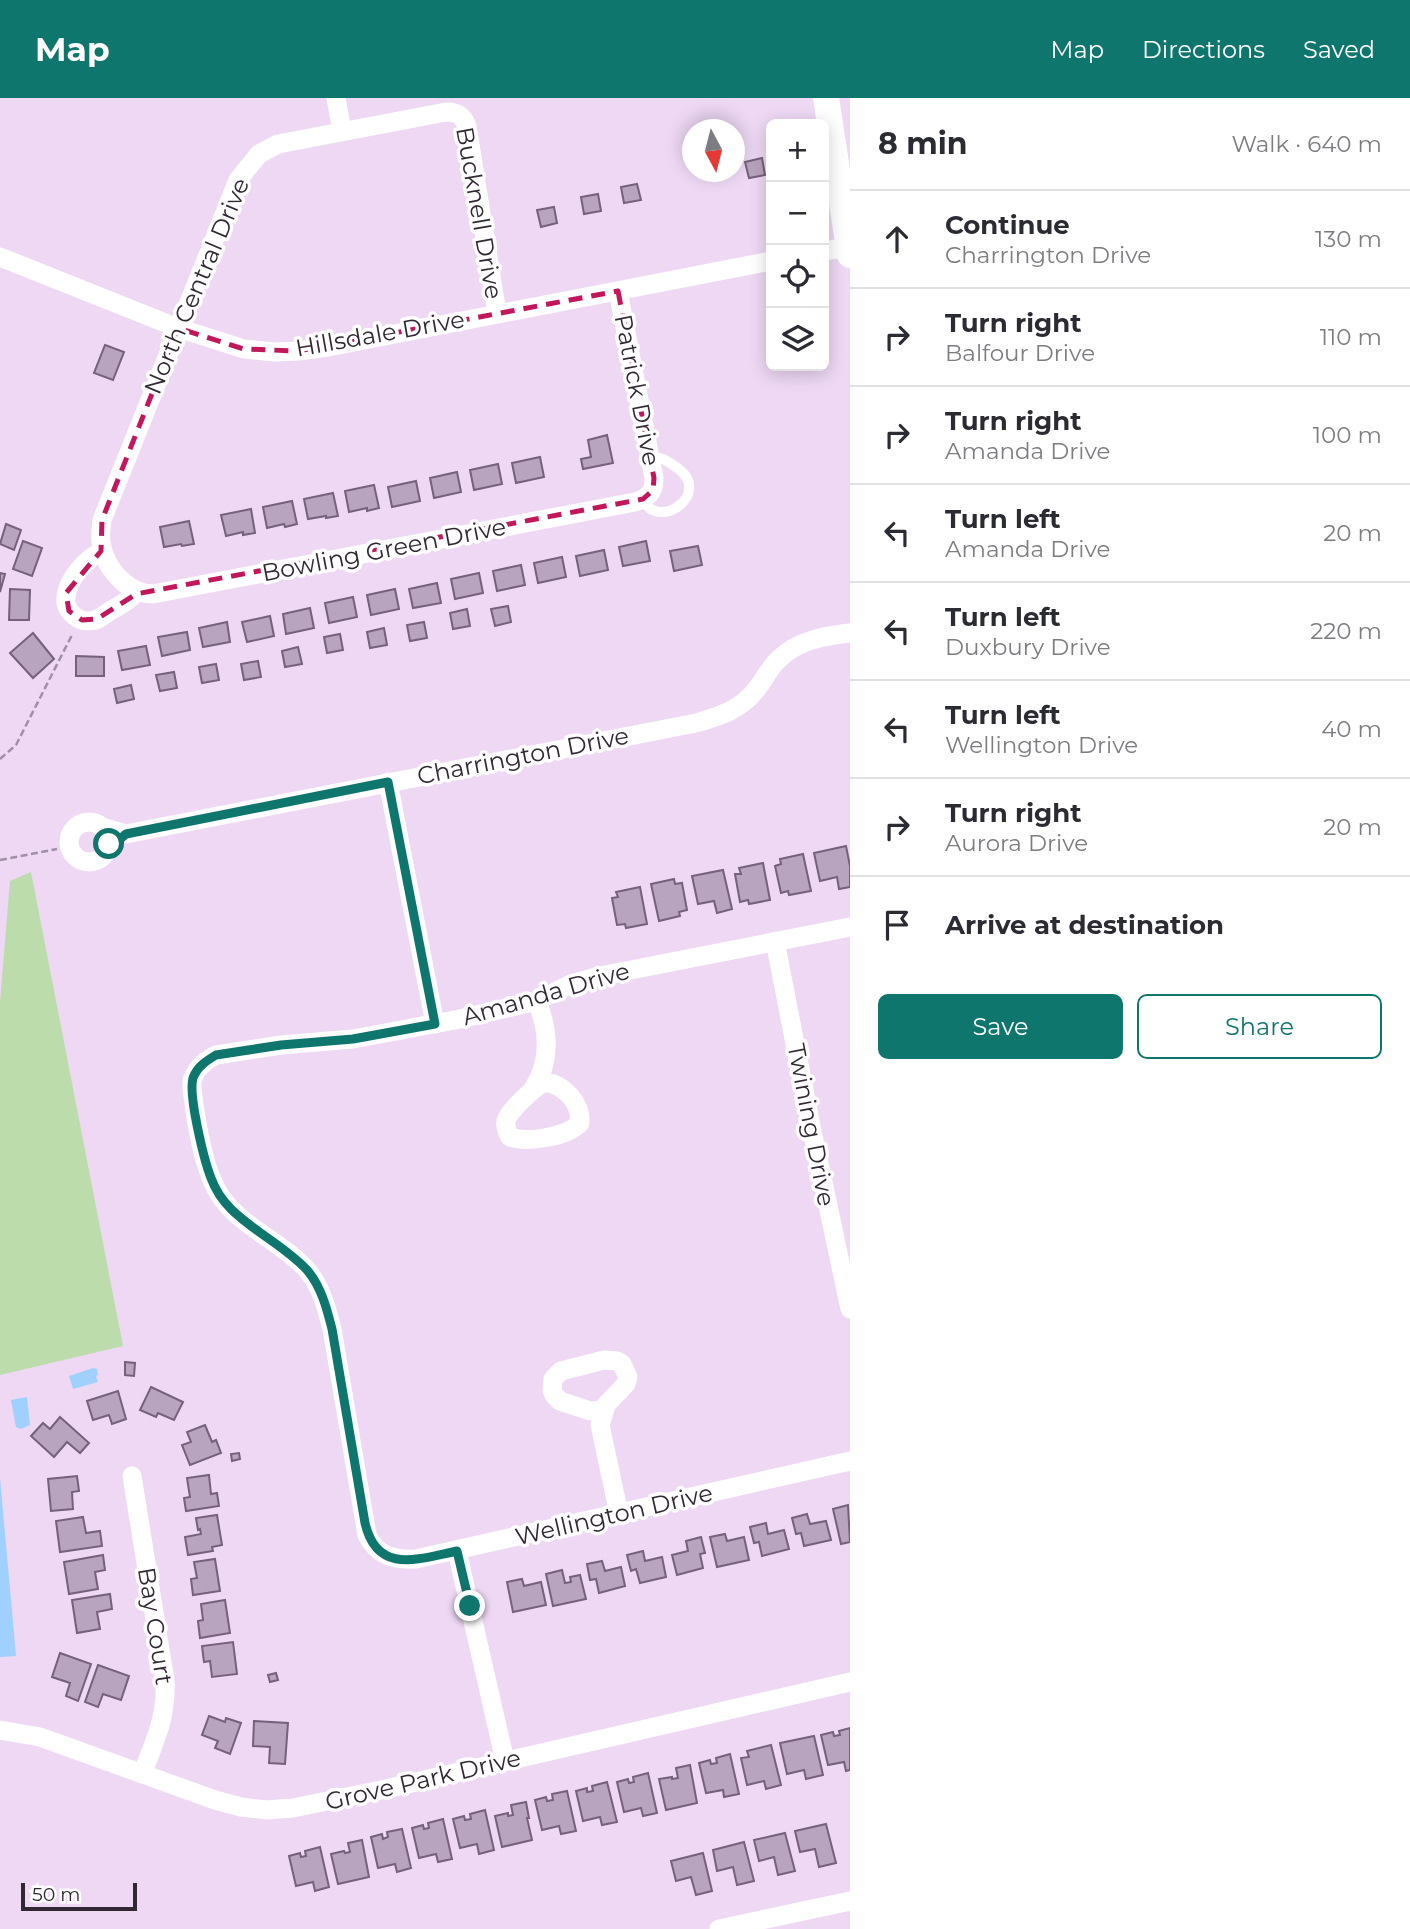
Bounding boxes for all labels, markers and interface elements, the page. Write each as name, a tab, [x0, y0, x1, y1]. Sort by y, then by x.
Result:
text: Map	[35, 29, 110, 69]
text: Map	[1051, 35, 1104, 64]
text: Directions	[1142, 35, 1265, 64]
text: Saved	[1303, 35, 1375, 64]
north arrow	[682, 119, 745, 182]
map controls	[766, 119, 829, 371]
button: +	[766, 119, 829, 182]
street label: Bucknell Drive	[450, 124, 509, 301]
text: 8 min	[878, 125, 968, 162]
text: Walk · 640 m	[1231, 130, 1382, 158]
street label: North Central Drive	[138, 173, 255, 398]
button: −	[766, 182, 829, 245]
text: Continue	[945, 209, 1070, 241]
icon: ahead	[878, 220, 916, 258]
text: 130 m	[1315, 225, 1382, 253]
text: Charrington Drive	[945, 241, 1151, 269]
button: locate	[766, 245, 829, 308]
street label: Hillsdale Drive	[293, 304, 467, 363]
text: Turn right	[945, 307, 1081, 339]
button: layers	[766, 308, 829, 371]
street label: Patrick Drive	[609, 312, 666, 468]
icon: right	[878, 318, 916, 356]
text: 110 m	[1320, 323, 1382, 351]
text: Balfour Drive	[945, 339, 1095, 367]
text: Turn right	[945, 405, 1081, 437]
icon: right	[878, 416, 916, 454]
text: 100 m	[1313, 421, 1382, 449]
text: Amanda Drive	[945, 437, 1110, 465]
text: Turn left	[945, 503, 1061, 535]
street label: Bowling Green Drive	[259, 512, 508, 587]
icon: left	[878, 514, 916, 552]
text: 20 m	[1323, 519, 1382, 547]
text: Amanda Drive	[945, 535, 1110, 563]
text: Turn left	[945, 601, 1061, 633]
icon: left	[878, 612, 916, 650]
text: 220 m	[1310, 617, 1382, 645]
text: Duxbury Drive	[945, 633, 1111, 661]
text: Turn left	[945, 699, 1061, 731]
icon: left	[878, 710, 916, 748]
text: 40 m	[1321, 715, 1382, 743]
street label: Charrington Drive	[415, 721, 631, 790]
text: Wellington Drive	[945, 731, 1138, 759]
text: Turn right	[945, 797, 1081, 829]
icon: right	[878, 808, 916, 846]
text: 20 m	[1323, 813, 1382, 841]
route start	[93, 828, 124, 859]
text: Aurora Drive	[945, 829, 1088, 857]
icon: arrive	[878, 906, 916, 944]
text: Arrive at destination	[945, 909, 1224, 941]
street label: Amanda Drive	[459, 956, 633, 1031]
button: Save	[878, 994, 1123, 1059]
button: Share	[1137, 994, 1382, 1059]
street label: Twining Drive	[782, 1041, 841, 1209]
street label: Wellington Drive	[512, 1478, 715, 1551]
street label: Bay Court	[132, 1565, 179, 1687]
route end	[454, 1590, 485, 1621]
street label: Grove Park Drive	[322, 1743, 524, 1816]
scale bar	[21, 1880, 136, 1912]
text: 50 m	[32, 1883, 80, 1906]

